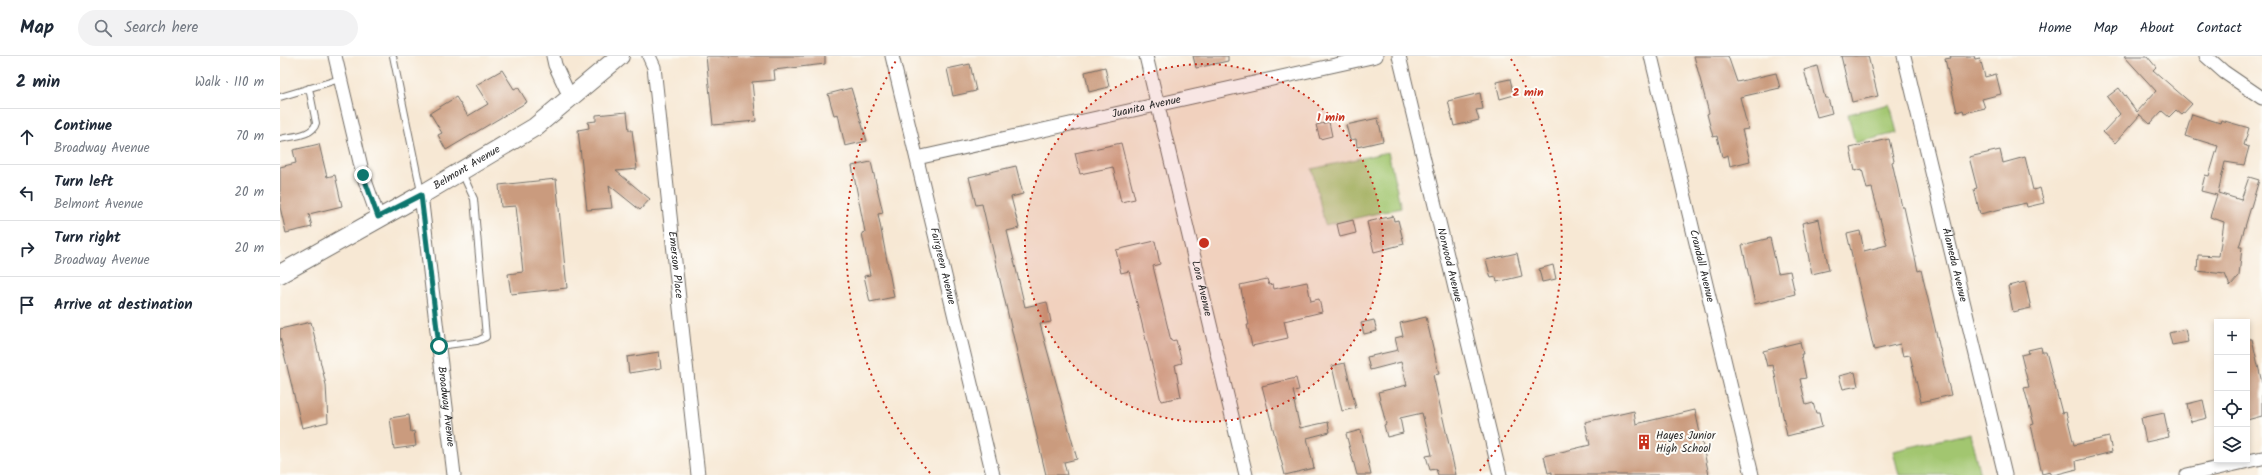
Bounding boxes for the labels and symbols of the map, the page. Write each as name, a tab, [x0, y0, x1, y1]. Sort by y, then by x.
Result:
text: 2 min	[1512, 83, 1544, 102]
street label: Juanita Avenue	[1110, 91, 1183, 123]
text: 1 min	[1317, 108, 1345, 127]
street label: Belmont Avenue	[430, 141, 504, 195]
route end	[354, 166, 372, 184]
street label: Fairgreen Avenue	[925, 226, 961, 306]
street label: Norwood Avenue	[1432, 226, 1467, 304]
street label: Alameda Avenue	[1937, 226, 1972, 304]
street label: Crandall Avenue	[1684, 228, 1719, 304]
street label: Emerson Place	[663, 230, 688, 299]
centre of rings	[1197, 236, 1211, 250]
street label: Lora Avenue	[1186, 259, 1217, 318]
route start	[430, 337, 448, 355]
street label: Broadway Avenue	[432, 365, 460, 448]
place label: Hayes Junior High School	[1656, 427, 1717, 458]
building icon: Hayes Junior High School	[1635, 433, 1653, 451]

